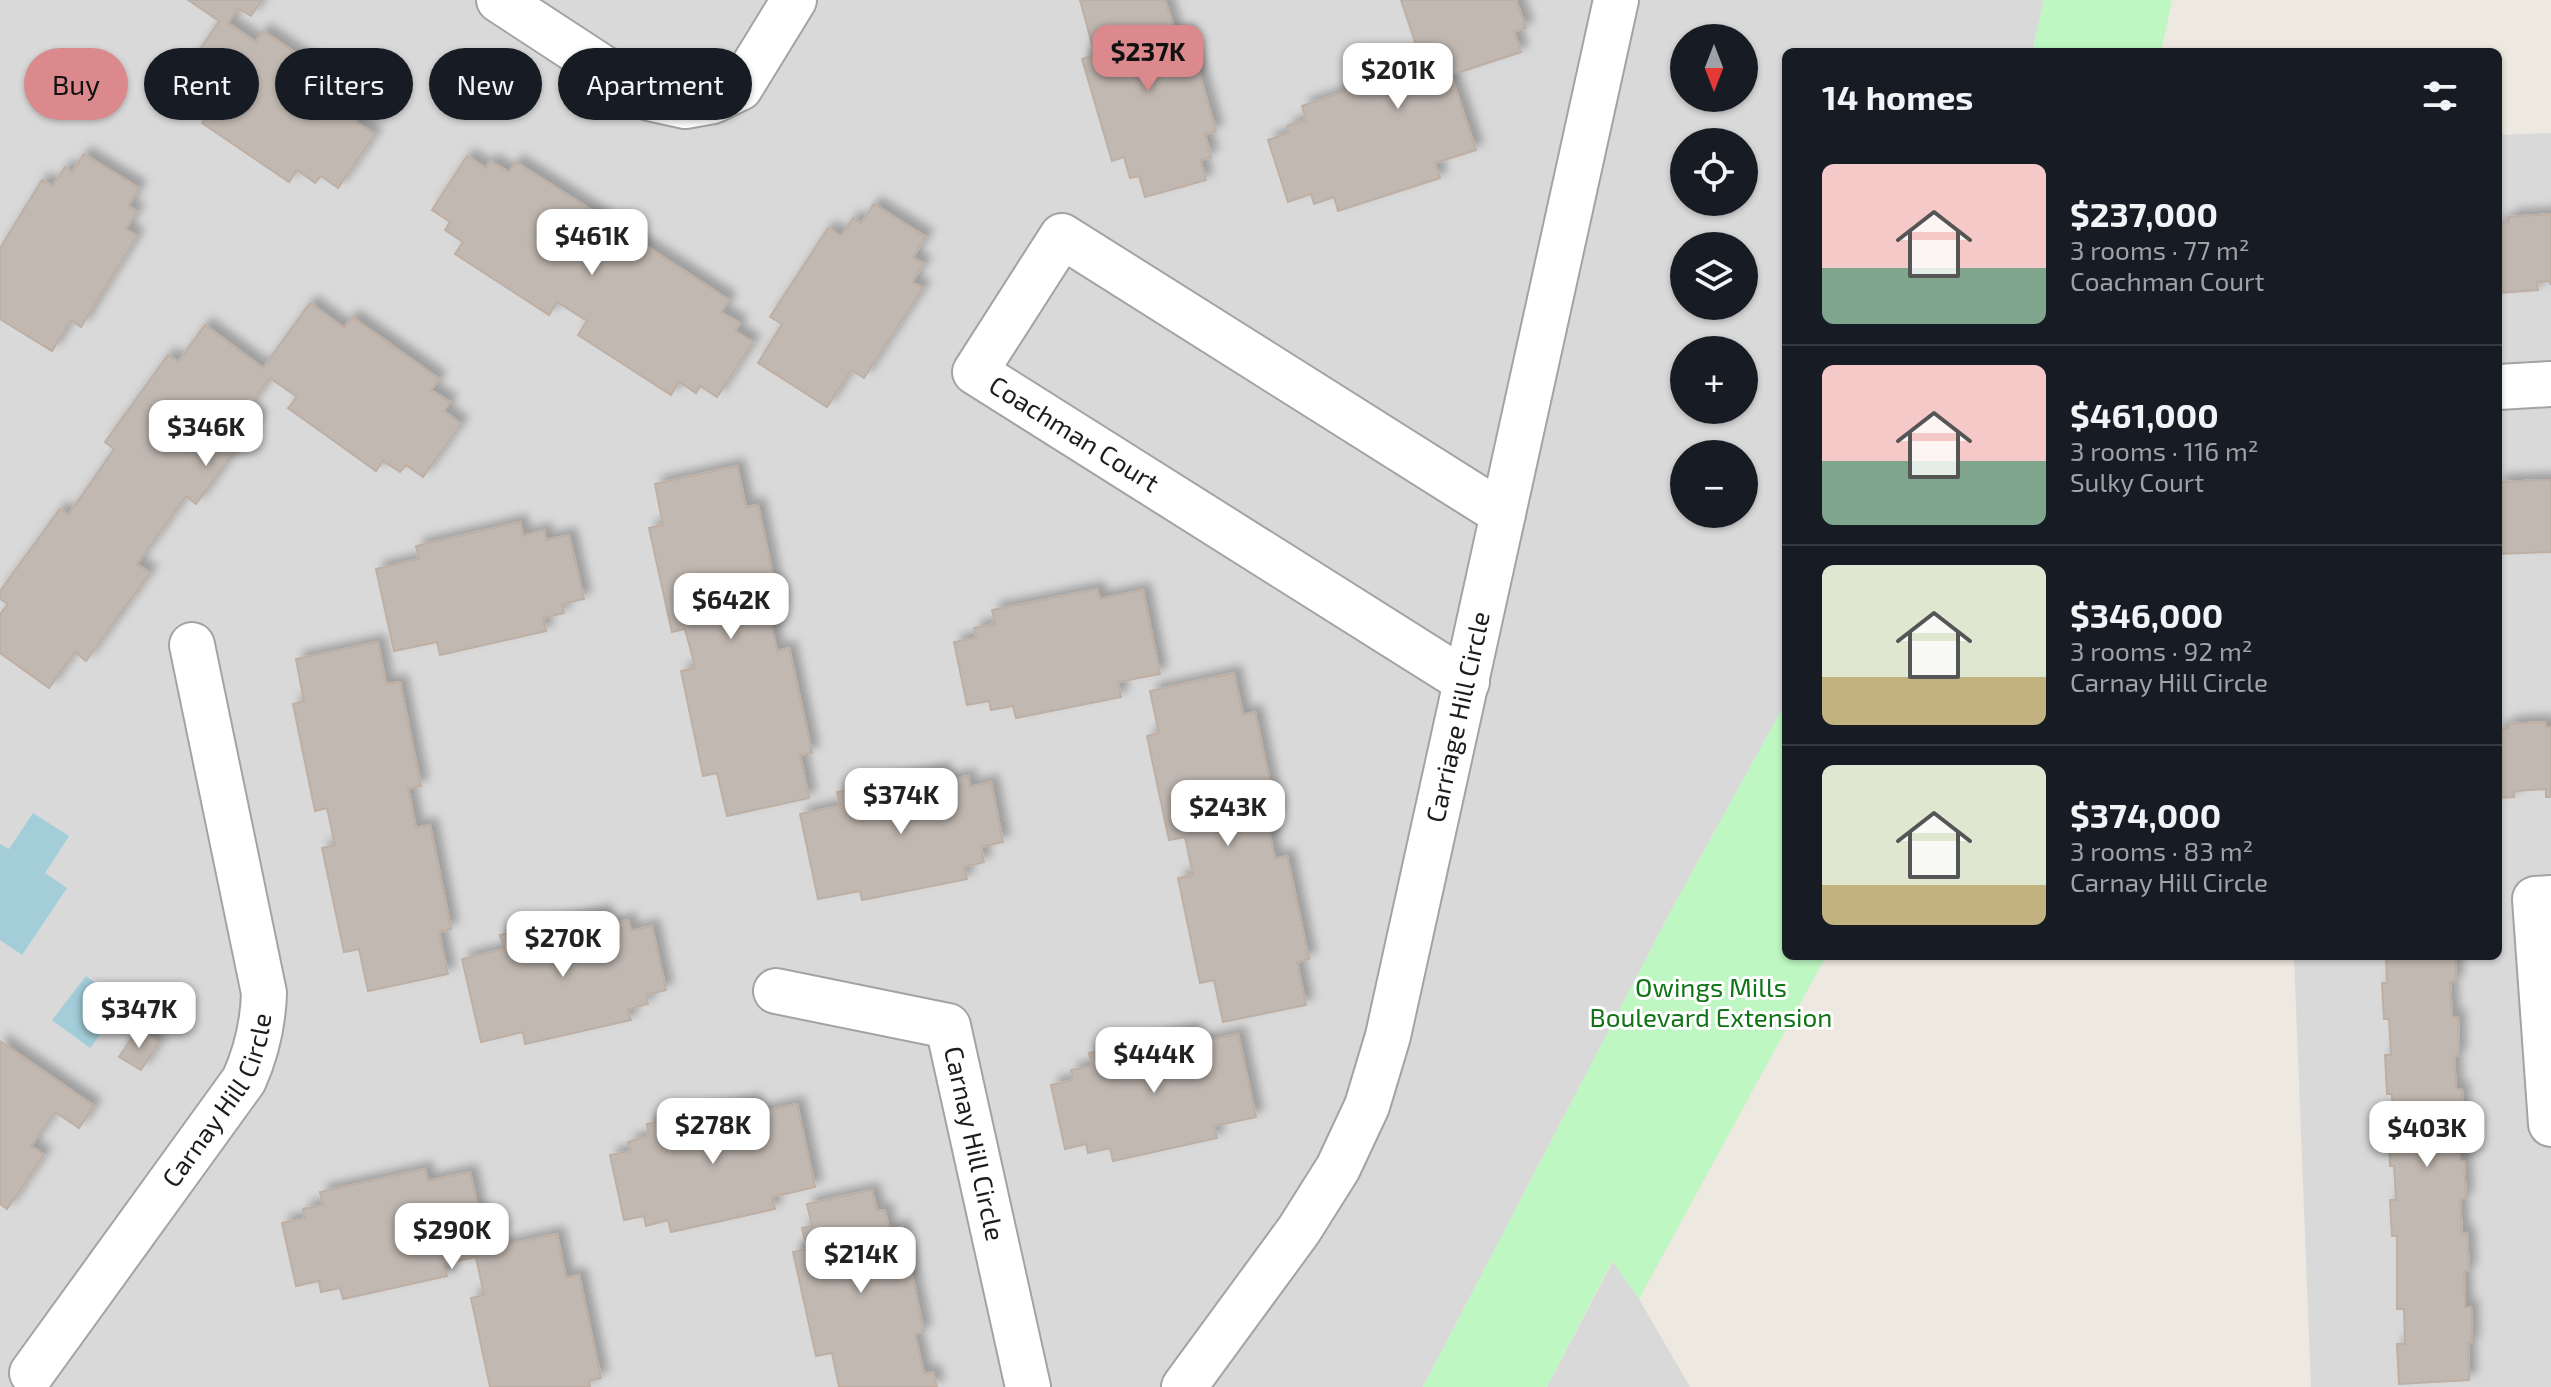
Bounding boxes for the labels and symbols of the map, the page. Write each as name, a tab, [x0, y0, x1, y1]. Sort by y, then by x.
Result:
north arrow	[1670, 24, 1758, 112]
pin: $237K	[1092, 25, 1204, 93]
pin: $201K	[1342, 43, 1454, 111]
pin: $461K	[536, 209, 648, 277]
street label: Coachman Court	[984, 368, 1166, 497]
pin: $346K	[150, 400, 262, 468]
pin: $642K	[675, 573, 787, 641]
street label: Carriage Hill Circle	[1418, 608, 1495, 825]
pin: $374K	[845, 768, 957, 836]
pin: $243K	[1172, 780, 1284, 848]
pin: $270K	[507, 911, 619, 979]
park label: Owings Mills Boulevard Extension	[1590, 971, 1832, 1032]
pin: $347K	[83, 982, 195, 1050]
street label: Carnay Hill Circle	[155, 1011, 277, 1193]
pin: $444K	[1098, 1027, 1210, 1095]
street label: Carnay Hill Circle	[939, 1043, 1012, 1243]
pin: $278K	[657, 1098, 769, 1166]
pin: $403K	[2371, 1101, 2483, 1169]
pin: $290K	[396, 1203, 508, 1271]
pin: $214K	[805, 1227, 917, 1295]

